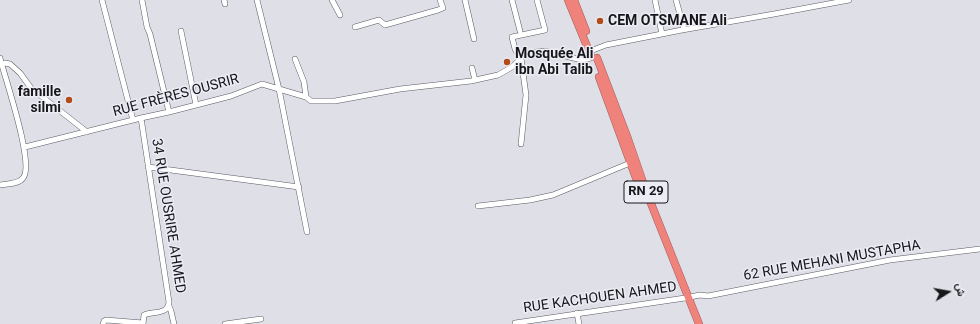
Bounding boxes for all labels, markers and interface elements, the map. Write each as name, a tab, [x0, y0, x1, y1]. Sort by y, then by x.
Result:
place label: CEM OTSMANE Ali	[608, 13, 727, 29]
marker: CEM OTSMANE Ali	[595, 16, 605, 26]
place label: Mosquée Ali ibn Abi Talib	[515, 46, 594, 78]
marker: Mosquée Ali ibn Abi Talib	[502, 57, 512, 67]
street label: RUE FRÈRES OUSRIR	[111, 71, 241, 121]
place label: famille silmi	[18, 84, 61, 116]
marker: famille silmi	[64, 95, 74, 105]
street label: 34 RUE OUSRIRE AHMED	[147, 137, 189, 295]
road number: RN 29	[624, 181, 668, 203]
street label: 62 RUE MEHANI MUSTAPHA	[742, 237, 922, 285]
north arrow	[928, 272, 968, 312]
street label: RUE KACHOUEN AHMED	[522, 279, 678, 317]
text: ش	[953, 282, 968, 297]

